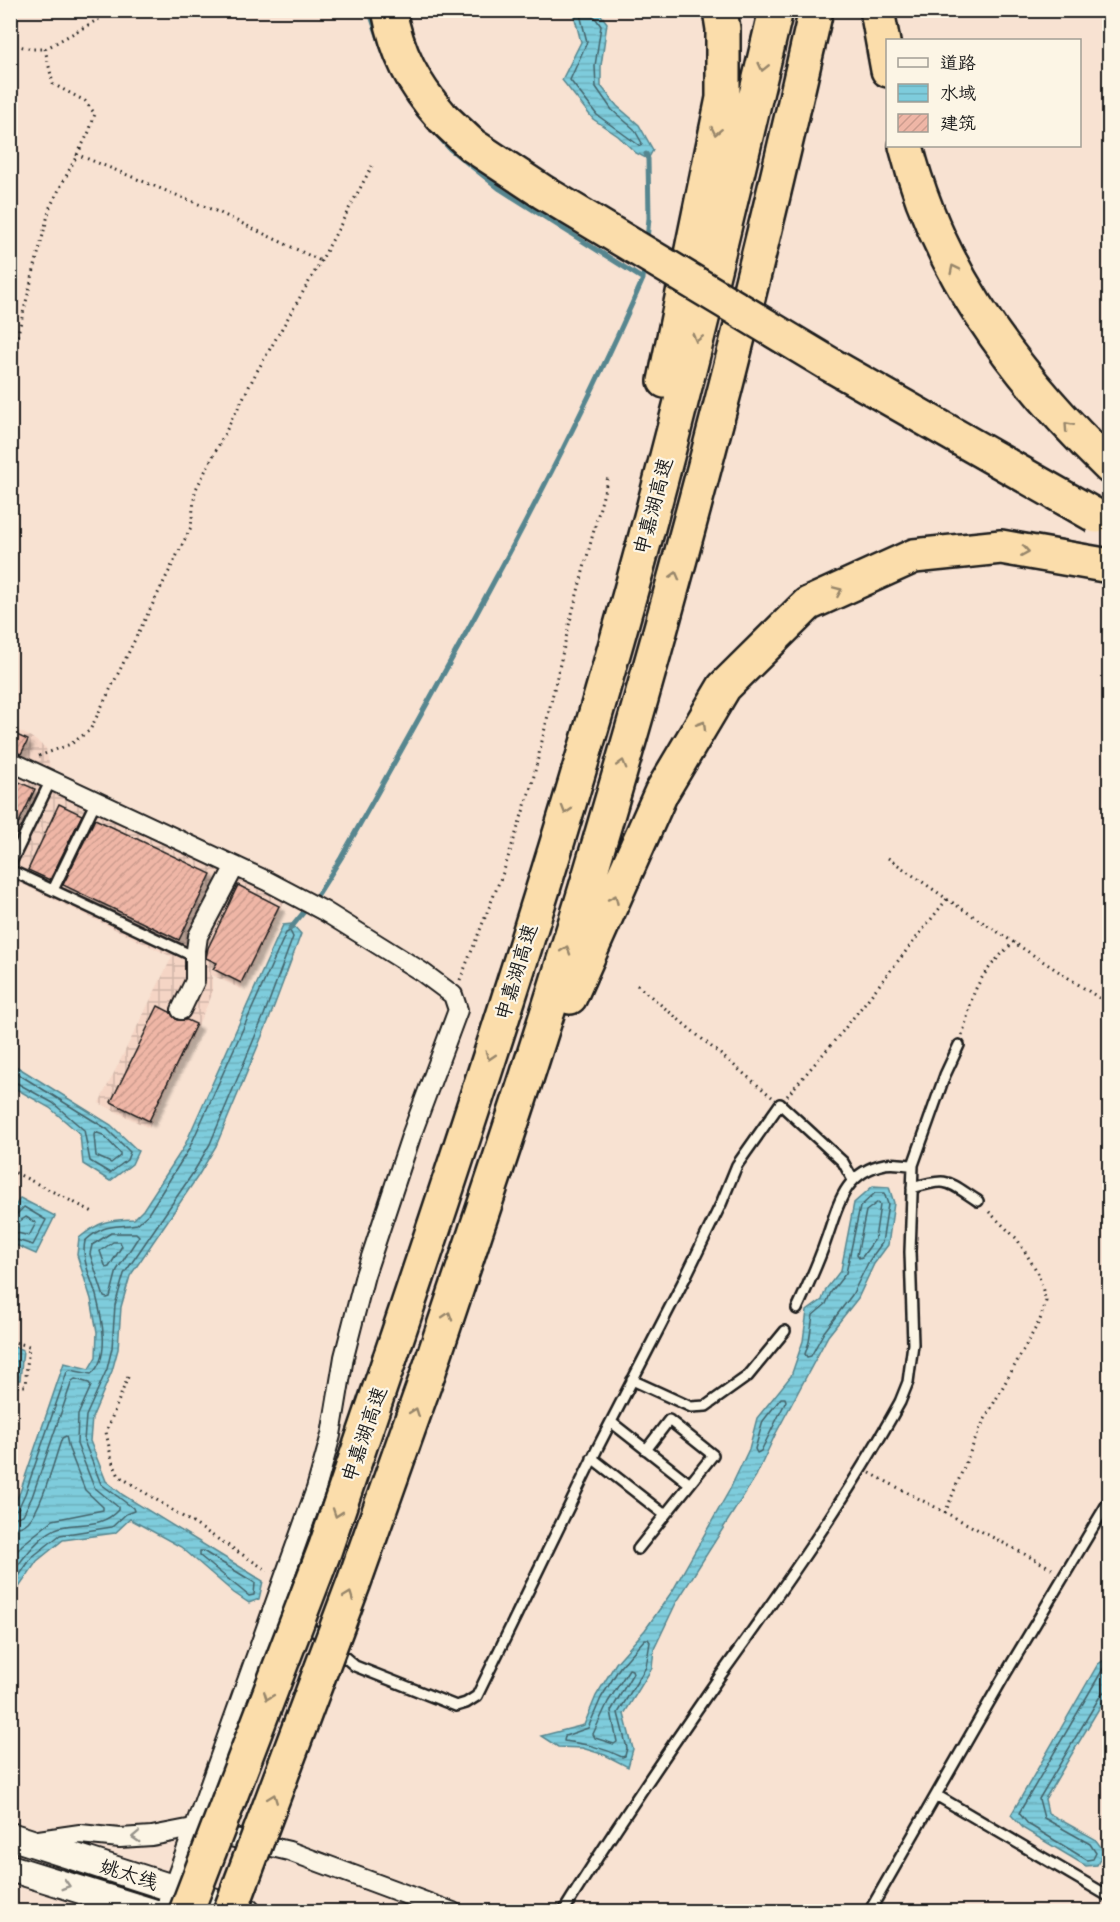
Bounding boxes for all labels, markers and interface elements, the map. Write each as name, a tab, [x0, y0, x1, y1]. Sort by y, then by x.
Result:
legend	[886, 39, 1081, 147]
text: 道路	[940, 50, 976, 75]
one-way arrow	[757, 62, 770, 72]
text: 水域	[940, 80, 976, 105]
text: 建筑	[940, 110, 976, 135]
one-way arrow	[710, 126, 723, 136]
one-way arrow	[949, 264, 961, 275]
one-way arrow	[691, 333, 704, 343]
one-way arrow	[1064, 422, 1075, 433]
street label: 申嘉湖高速	[627, 454, 678, 558]
one-way arrow	[1019, 544, 1029, 557]
one-way arrow	[667, 571, 680, 581]
one-way arrow	[832, 586, 843, 598]
one-way arrow	[694, 721, 706, 731]
one-way arrow	[615, 759, 627, 770]
one-way arrow	[561, 804, 573, 815]
one-way arrow	[607, 894, 619, 905]
street label: 申嘉湖高速	[488, 920, 543, 1024]
one-way arrow	[559, 945, 571, 956]
one-way arrow	[485, 1050, 497, 1061]
one-way arrow	[440, 1311, 453, 1322]
street label: 申嘉湖高速	[334, 1382, 393, 1486]
one-way arrow	[407, 1407, 420, 1418]
one-way arrow	[332, 1507, 344, 1518]
one-way arrow	[341, 1591, 354, 1602]
one-way arrow	[263, 1690, 276, 1700]
one-way arrow	[266, 1793, 278, 1804]
one-way arrow	[131, 1831, 140, 1844]
street label: 姚太线	[96, 1851, 162, 1896]
one-way arrow	[60, 1878, 71, 1890]

